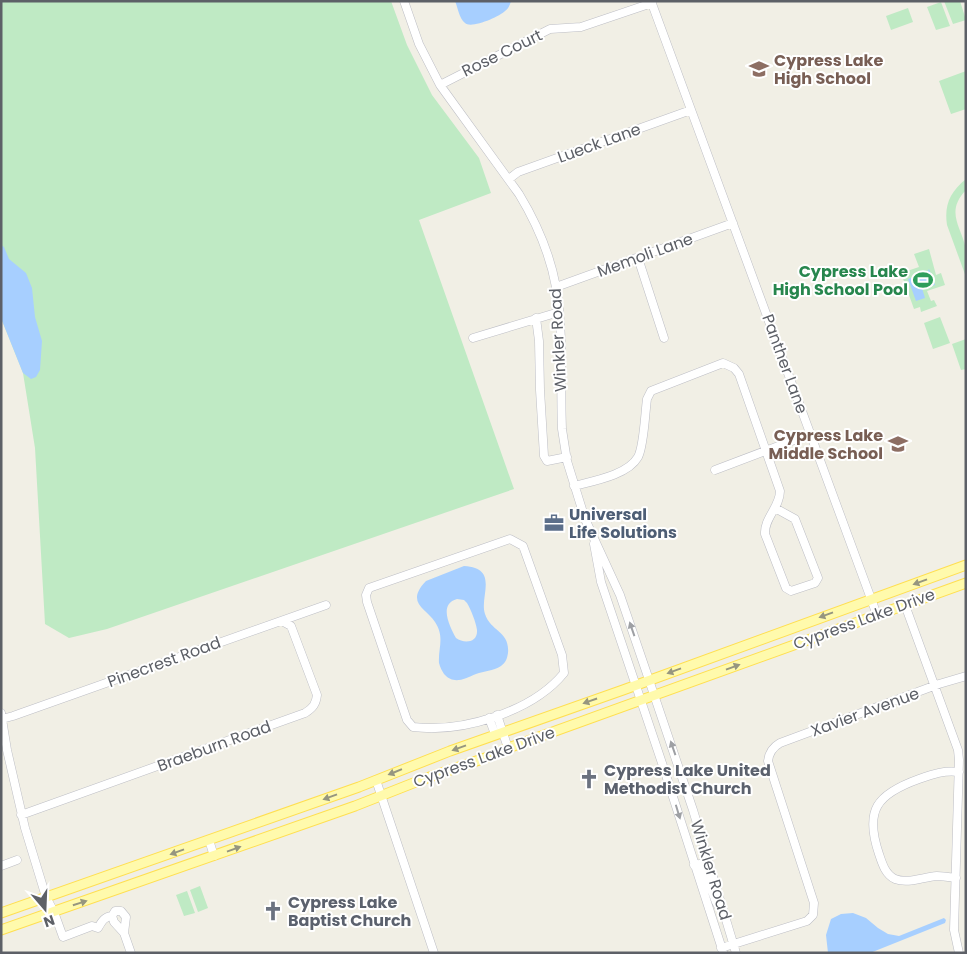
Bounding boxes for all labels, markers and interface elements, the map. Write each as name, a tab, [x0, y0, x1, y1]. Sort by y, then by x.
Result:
street label: Rose Court	[458, 23, 546, 82]
place label: Cypress Lake High School	[774, 49, 884, 90]
school or university icon: Cypress Lake High School	[748, 58, 770, 80]
street label: Lueck Lane	[554, 117, 644, 169]
street label: Memoli Lane	[594, 227, 696, 283]
place label: Cypress Lake High School Pool	[773, 260, 908, 301]
sports icon: Cypress Lake High School Pool	[912, 269, 934, 291]
street label: Winkler Road	[544, 288, 572, 392]
street label: Panther Lane	[756, 311, 814, 417]
place label: Cypress Lake Middle School	[768, 424, 883, 465]
school or university icon: Cypress Lake Middle School	[887, 433, 909, 455]
place label: Universal Life Solutions	[569, 503, 677, 544]
office icon: Universal Life Solutions	[543, 512, 565, 534]
one-way arrow	[912, 578, 927, 586]
street label: Cypress Lake Drive	[790, 583, 938, 655]
one-way arrow	[819, 612, 834, 619]
one-way arrow	[628, 622, 635, 637]
street label: Pinecrest Road	[104, 631, 224, 693]
one-way arrow	[726, 663, 741, 670]
one-way arrow	[666, 668, 681, 675]
street label: Xavier Avenue	[808, 682, 923, 742]
one-way arrow	[582, 698, 597, 705]
street label: Braeburn Road	[154, 715, 274, 777]
street label: Cypress Lake Drive	[410, 721, 558, 793]
one-way arrow	[668, 740, 676, 755]
one-way arrow	[451, 745, 466, 752]
place label: Cypress Lake United Methodist Church	[604, 759, 771, 800]
church icon: Cypress Lake United Methodist Church	[578, 768, 600, 790]
one-way arrow	[388, 769, 403, 777]
one-way arrow	[322, 793, 337, 801]
one-way arrow	[674, 805, 682, 820]
street label: Winkler Road	[685, 817, 737, 923]
one-way arrow	[226, 845, 241, 852]
one-way arrow	[169, 848, 184, 856]
north arrow	[20, 884, 70, 934]
place label: Cypress Lake Baptist Church	[288, 891, 411, 932]
one-way arrow	[73, 899, 88, 906]
church icon: Cypress Lake Baptist Church	[262, 900, 284, 922]
text: N	[41, 910, 57, 932]

